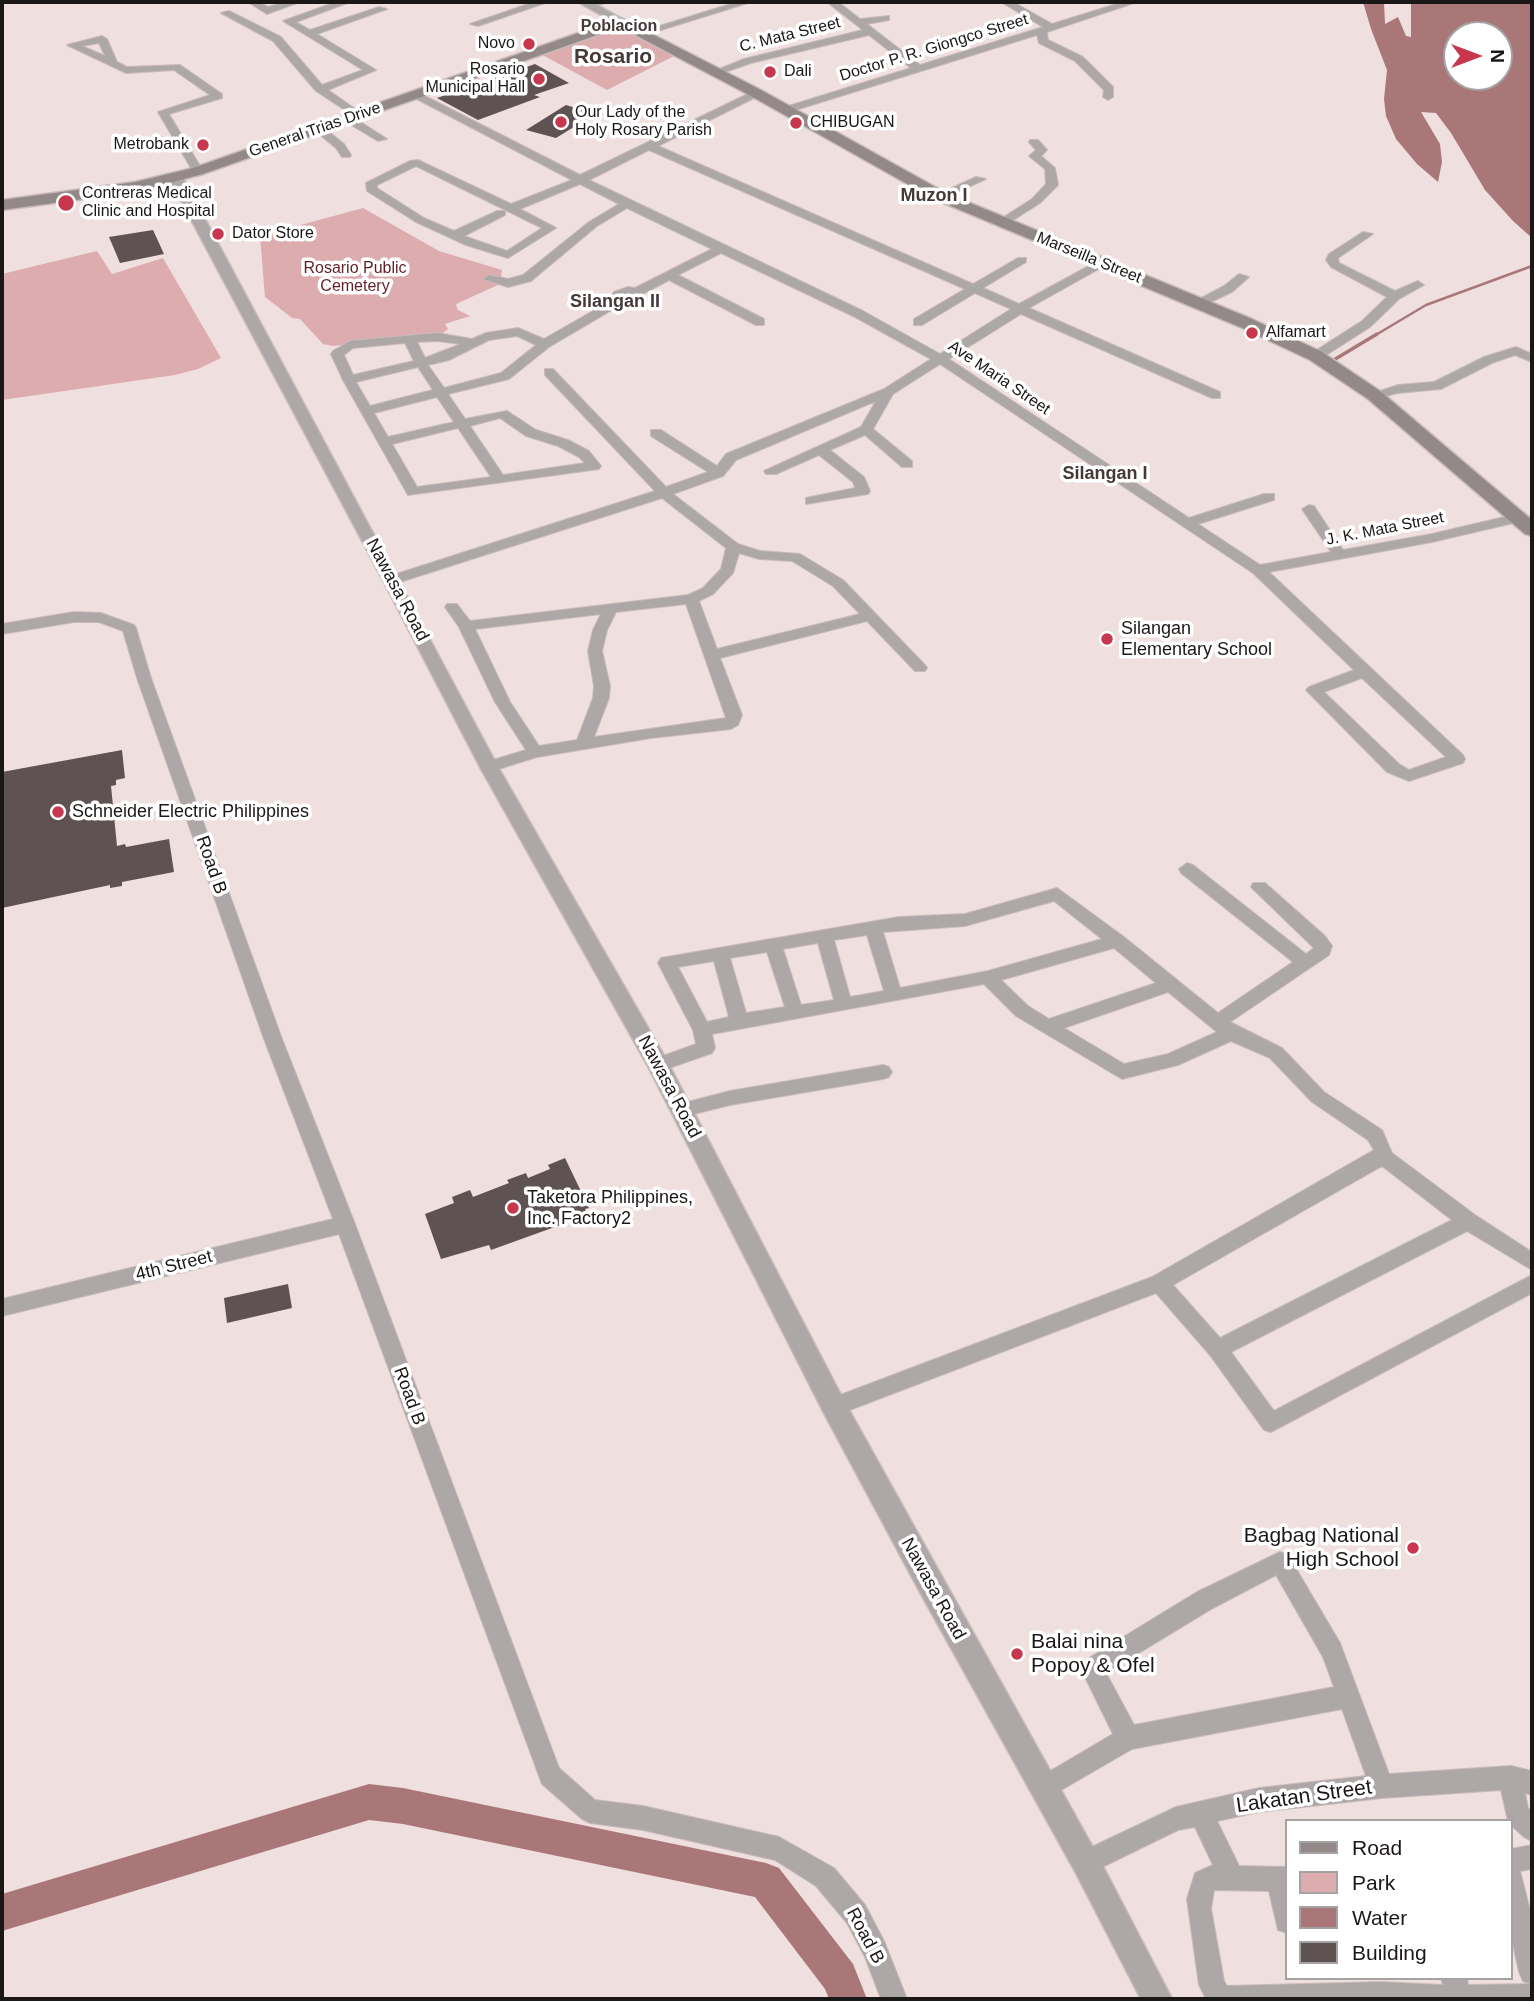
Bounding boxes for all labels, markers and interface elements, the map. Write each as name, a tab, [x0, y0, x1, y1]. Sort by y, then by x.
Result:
street label: Doctor P. R. Giongco Street	[837, 10, 1031, 86]
street label: C. Mata Street	[738, 13, 842, 57]
district label: Poblacion	[581, 17, 657, 37]
north arrow	[1443, 21, 1513, 91]
place label: Novo	[478, 34, 515, 54]
marker: Novo	[521, 36, 537, 52]
district label: Rosario	[574, 44, 652, 70]
text: N	[1487, 49, 1508, 63]
place label: Rosario Municipal Hall	[425, 60, 525, 98]
place label: Dali	[784, 62, 812, 82]
marker: Dali	[762, 64, 778, 80]
marker: Rosario Municipal Hall	[531, 71, 547, 87]
street label: General Trias Drive	[247, 98, 383, 162]
place label: Our Lady of the Holy Rosary Parish	[575, 103, 712, 141]
place label: CHIBUGAN	[810, 113, 894, 133]
marker: Our Lady of the Holy Rosary Parish	[553, 114, 569, 130]
marker: CHIBUGAN	[788, 115, 804, 131]
place label: Metrobank	[113, 135, 189, 155]
marker: Metrobank	[195, 137, 211, 153]
place label: Contreras Medical Clinic and Hospital	[82, 184, 215, 222]
district label: Muzon I	[901, 185, 967, 207]
marker: Contreras Medical Clinic and Hospital	[56, 193, 76, 213]
place label: Dator Store	[232, 224, 314, 244]
marker: Dator Store	[210, 226, 226, 242]
street label: Marseilla Street	[1034, 228, 1144, 288]
park label: Rosario Public Cemetery	[303, 259, 407, 297]
district label: Silangan II	[570, 291, 660, 313]
place label: Alfamart	[1266, 323, 1326, 343]
marker: Alfamart	[1244, 325, 1260, 341]
street label: Ave Maria Street	[944, 337, 1054, 419]
district label: Silangan I	[1062, 463, 1148, 485]
street label: J. K. Mata Street	[1325, 508, 1445, 550]
street label: Nawasa Road	[361, 535, 433, 645]
place label: Silangan Elementary School	[1121, 618, 1272, 660]
marker: Silangan Elementary School	[1099, 631, 1115, 647]
place label: Schneider Electric Philippines	[72, 801, 309, 823]
marker: Schneider Electric Philippines	[50, 804, 66, 820]
street label: Road B	[191, 833, 231, 897]
street label: Nawasa Road	[633, 1032, 705, 1142]
place label: Taketora Philippines, Inc. Factory2	[527, 1187, 693, 1230]
marker: Taketora Philippines, Inc. Factory2	[505, 1200, 521, 1216]
street label: 4th Street	[134, 1246, 214, 1286]
street label: Road B	[389, 1364, 429, 1428]
place label: Bagbag National High School	[1244, 1523, 1399, 1573]
street label: Nawasa Road	[896, 1534, 970, 1644]
marker: Bagbag National High School	[1405, 1540, 1421, 1556]
place label: Balai nina Popoy & Ofel	[1031, 1629, 1155, 1679]
marker: Balai nina Popoy & Ofel	[1009, 1646, 1025, 1662]
street label: Lakatan Street	[1235, 1775, 1373, 1819]
legend	[1286, 1819, 1513, 1980]
text: Road	[1352, 1836, 1402, 1859]
text: Park	[1352, 1871, 1395, 1894]
street label: Road B	[841, 1904, 889, 1968]
text: Water	[1352, 1906, 1407, 1929]
text: Building	[1352, 1941, 1427, 1964]

